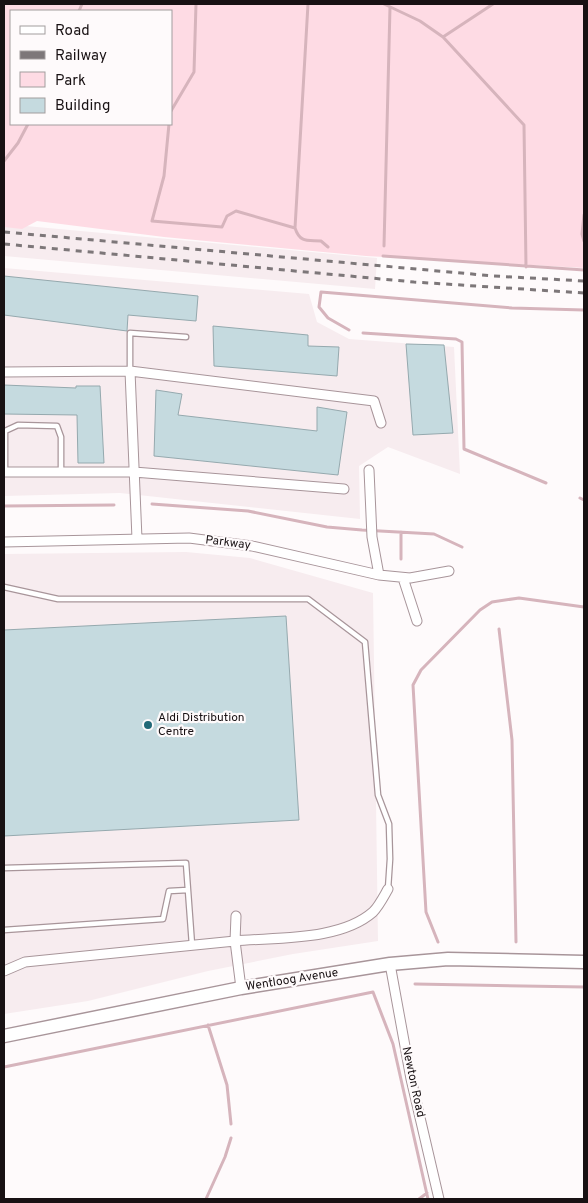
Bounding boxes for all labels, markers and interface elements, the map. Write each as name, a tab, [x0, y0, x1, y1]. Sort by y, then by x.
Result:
legend	[10, 10, 172, 125]
text: Road	[55, 22, 90, 41]
text: Railway	[55, 47, 107, 66]
text: Park	[55, 72, 86, 91]
text: Building	[55, 97, 110, 116]
street label: Parkway	[204, 532, 252, 554]
place label: Aldi Distribution Centre	[158, 710, 245, 740]
marker: Aldi Distribution Centre	[142, 719, 154, 731]
street label: Wentloog Avenue	[245, 965, 339, 995]
street label: Newton Road	[398, 1045, 428, 1119]

